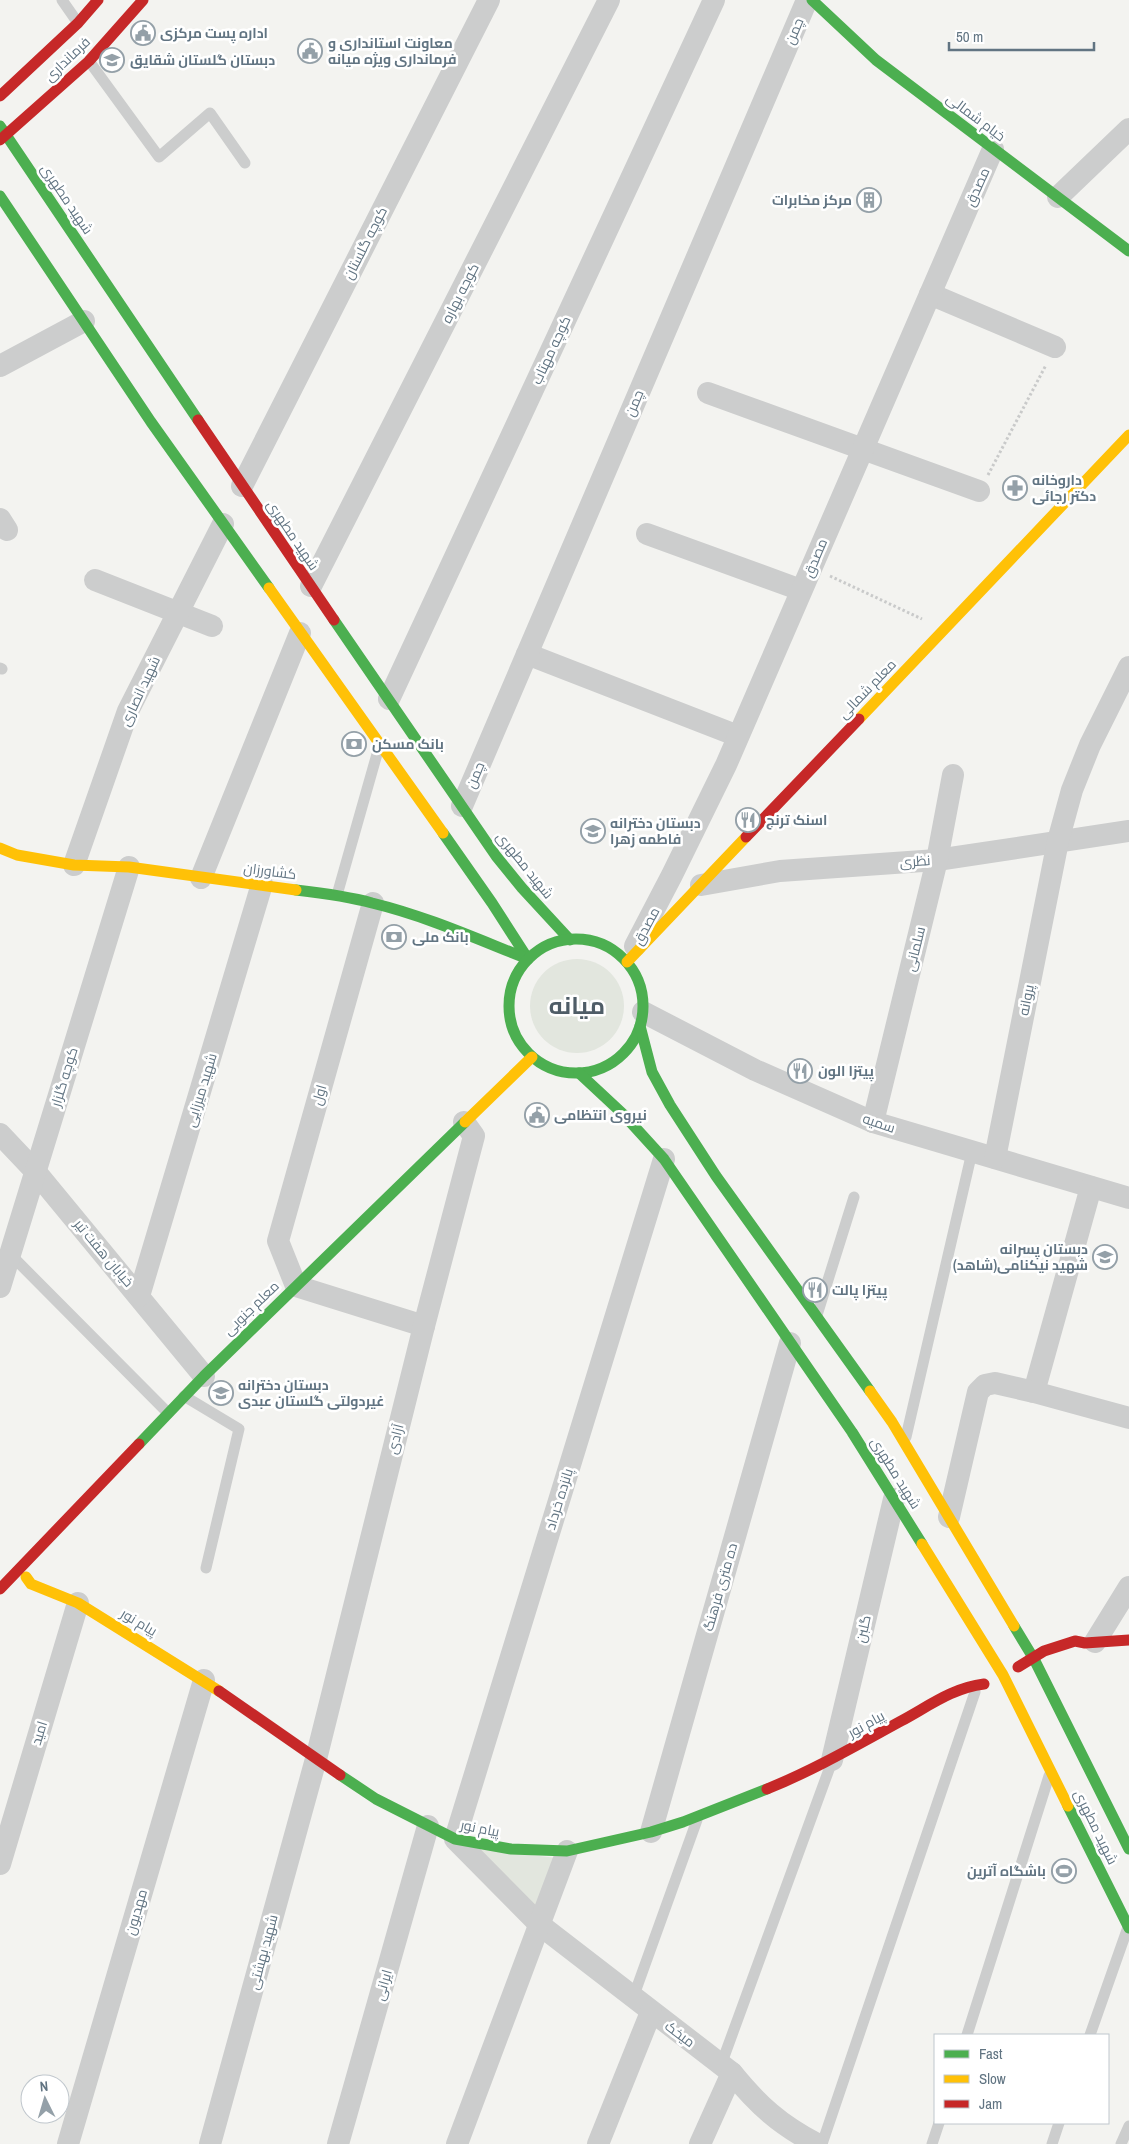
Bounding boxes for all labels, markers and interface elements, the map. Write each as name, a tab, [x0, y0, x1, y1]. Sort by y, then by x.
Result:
street label: چمن	[780, 15, 808, 47]
public building icon: اداره پست مرکزی	[130, 20, 156, 46]
scale bar	[949, 20, 1094, 52]
place label: اداره پست مرکزی	[160, 24, 268, 44]
text: 50 m	[956, 26, 983, 47]
street label: فرمانداری	[40, 33, 94, 85]
place label: معاونت استانداری و فرمانداری ویژه میانه	[328, 34, 456, 68]
public building icon: معاونت استانداری و فرمانداری ویژه میانه	[297, 38, 323, 64]
school or university icon: دبستان گلستان شقایق	[99, 47, 125, 73]
place label: دبستان گلستان شقایق	[130, 51, 275, 69]
street label: خیام شمالی	[942, 89, 1009, 146]
street label: شهید مطهری	[37, 160, 97, 238]
street label: مصدق	[961, 165, 993, 209]
building icon: مرکز مخابرات	[856, 187, 882, 213]
place label: مرکز مخابرات	[772, 191, 852, 209]
street label: کوچه گلستان	[339, 204, 392, 283]
street label: کوچه بهاره	[437, 260, 484, 326]
street label: کوچه مهتاب	[527, 313, 576, 388]
street label: چمن	[620, 387, 648, 419]
place label: داروخانه دکتر رجائی	[1032, 471, 1096, 505]
pharmacy icon: داروخانه دکتر رجائی	[1002, 475, 1028, 501]
street label: شهید مطهری	[263, 496, 323, 574]
street label: مصدق	[799, 536, 831, 580]
street label: شهید انصاری	[116, 653, 164, 729]
street label: معلم شمالی	[834, 655, 901, 723]
bank icon: بانک مسکن	[341, 731, 367, 757]
place label: بانک مسکن	[372, 735, 444, 753]
street label: چمن	[461, 759, 489, 791]
restaurant icon: اسنک ترنج	[735, 807, 761, 833]
place label: اسنک ترنج	[766, 811, 827, 830]
place label: دبستان دخترانه فاطمه زهرا	[610, 814, 701, 848]
school or university icon: دبستان دخترانه فاطمه زهرا	[580, 818, 606, 844]
street label: شهید مطهری	[492, 828, 558, 902]
street label: نظری	[899, 851, 931, 871]
street label: کشاورزان	[243, 859, 297, 883]
street label: مصدق	[629, 904, 663, 948]
bank icon: بانک ملی	[381, 924, 407, 950]
street label: سلمانی	[901, 925, 929, 973]
place label: بانک ملی	[412, 928, 469, 946]
street label: پروانه	[1014, 983, 1039, 1017]
district label: میانه	[549, 989, 605, 1021]
street label: کوچه گلزار	[46, 1045, 83, 1110]
street label: شهید میرزایی	[181, 1051, 221, 1129]
restaurant icon: پیتزا الون	[787, 1058, 813, 1084]
place label: پیتزا الون	[818, 1062, 874, 1082]
street label: اول	[307, 1083, 331, 1107]
public building icon: نیروی انتظامی	[524, 1102, 550, 1128]
place label: نیروی انتظامی	[554, 1106, 647, 1124]
street label: سمیه	[860, 1109, 898, 1137]
street label: خیابان هفت تیر	[70, 1215, 138, 1291]
place label: دبستان پسرانه شهید نیکنامی(شاهد)	[953, 1240, 1088, 1274]
school or university icon: دبستان پسرانه شهید نیکنامی(شاهد)	[1092, 1244, 1118, 1270]
street label: معلم جنوبی	[219, 1277, 283, 1340]
restaurant icon: پیتزا پالت	[802, 1277, 828, 1303]
place label: پیتزا پالت	[832, 1281, 887, 1301]
place label: دبستان دخترانه غیردولتی گلستان عبدی	[238, 1376, 384, 1410]
school or university icon: دبستان دخترانه غیردولتی گلستان عبدی	[208, 1380, 234, 1406]
street label: آزادی	[383, 1422, 407, 1456]
street label: شهید مطهری	[867, 1434, 925, 1512]
street label: پانزده خرداد	[541, 1466, 578, 1532]
street label: ده متری فرهنگ	[699, 1541, 741, 1633]
street label: پیام نور	[116, 1604, 161, 1641]
street label: گلبن	[851, 1614, 875, 1644]
street label: پیام نور	[844, 1706, 888, 1743]
street label: امید	[27, 1719, 51, 1747]
street label: شهید مطهری	[1070, 1787, 1122, 1867]
street label: پیام نور	[458, 1815, 501, 1842]
sports icon: باشگاه آترین	[1051, 1858, 1077, 1884]
place label: باشگاه آترین	[967, 1862, 1046, 1880]
street label: مهدیون	[121, 1887, 151, 1937]
street label: شهید بهشتی	[244, 1912, 282, 1992]
street label: ایرانی	[370, 1967, 396, 2003]
street label: میخک	[661, 2017, 699, 2051]
legend	[934, 2034, 1109, 2124]
text: Fast	[979, 2043, 1003, 2064]
text: Slow	[979, 2068, 1006, 2089]
north arrow	[20, 2074, 70, 2124]
text: N	[39, 2077, 49, 2095]
text: Jam	[979, 2093, 1002, 2114]

